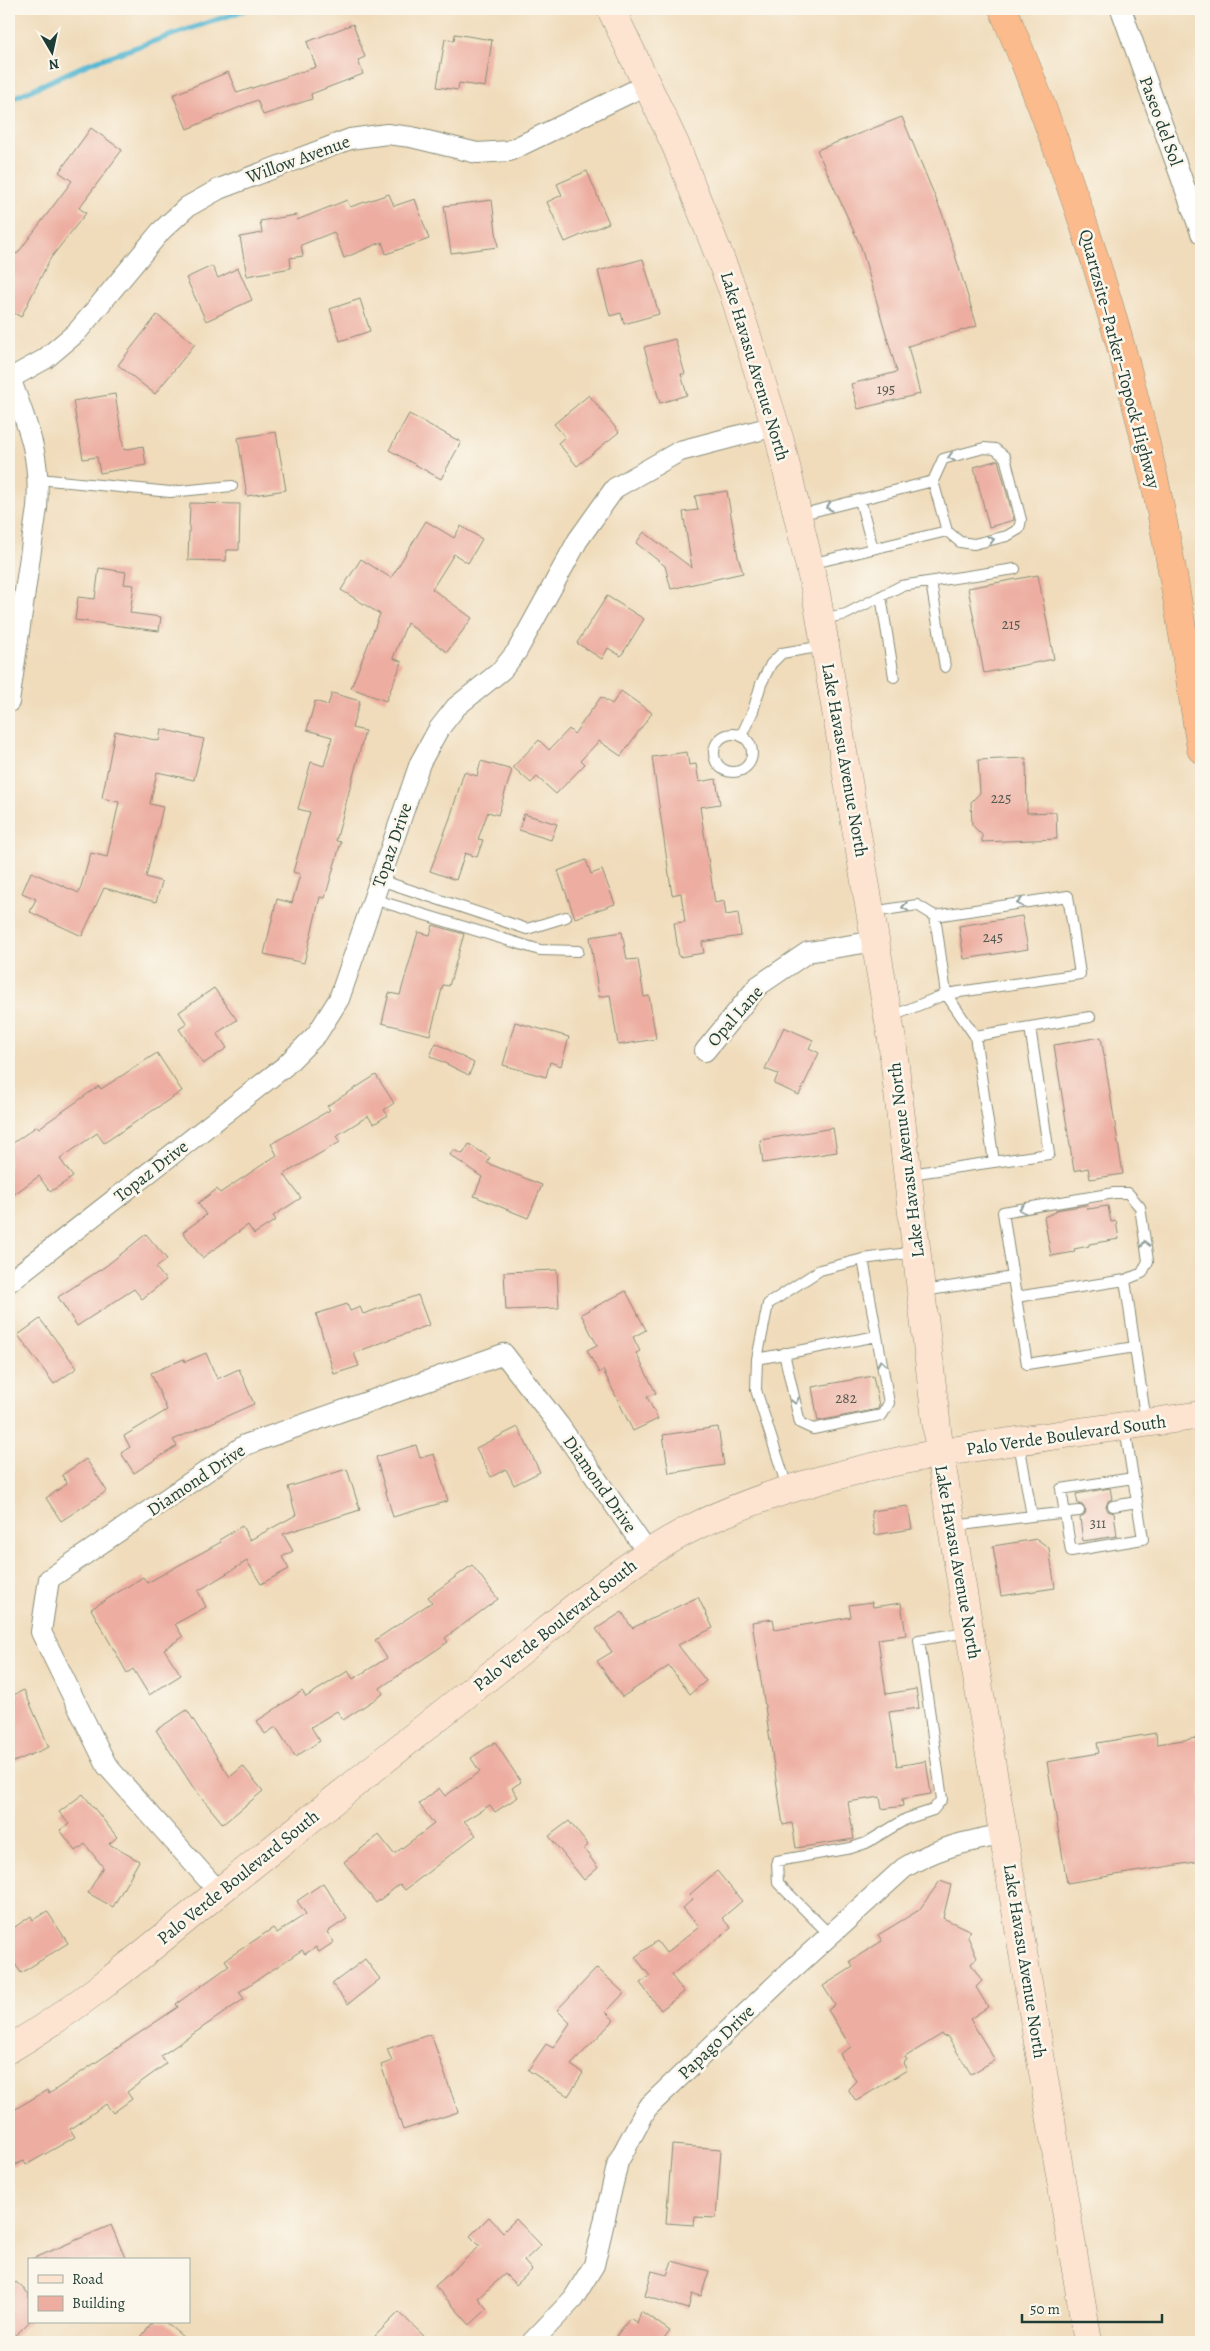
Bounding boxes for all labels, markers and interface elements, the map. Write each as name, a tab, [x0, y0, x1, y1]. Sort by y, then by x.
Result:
north arrow	[28, 28, 78, 78]
text: N	[47, 54, 60, 75]
street label: Paseo del Sol	[1134, 73, 1189, 170]
street label: Willow Avenue	[242, 129, 353, 189]
street label: Quartzsite–Parker–Topock Highway	[1074, 227, 1166, 492]
street label: Lake Havasu Avenue North	[715, 268, 795, 464]
house number: 195	[877, 379, 895, 399]
one-way arrow	[947, 452, 956, 462]
one-way arrow	[825, 501, 834, 512]
one-way arrow	[987, 535, 996, 546]
house number: 215	[1002, 614, 1020, 634]
street label: Lake Havasu Avenue North	[816, 661, 874, 859]
house number: 225	[991, 788, 1011, 808]
street label: Topaz Drive	[366, 800, 418, 890]
one-way arrow	[1015, 898, 1024, 908]
one-way arrow	[900, 901, 908, 912]
house number: 245	[983, 927, 1003, 947]
street label: Opal Lane	[702, 980, 768, 1052]
street label: Lake Havasu Avenue North	[882, 1060, 930, 1259]
street label: Topaz Drive	[109, 1134, 193, 1208]
one-way arrow	[1018, 1203, 1027, 1213]
one-way arrow	[1141, 1239, 1151, 1248]
one-way arrow	[877, 1358, 887, 1367]
house number: 282	[835, 1388, 857, 1408]
one-way arrow	[789, 1396, 800, 1405]
street label: Palo Verde Boulevard South	[964, 1409, 1168, 1461]
street label: Diamond Drive	[558, 1431, 642, 1537]
street label: Diamond Drive	[142, 1438, 250, 1522]
street label: Lake Havasu Avenue North	[929, 1463, 987, 1661]
house number: 311	[1090, 1513, 1106, 1533]
street label: Palo Verde Boulevard South	[468, 1553, 642, 1697]
street label: Palo Verde Boulevard South	[152, 1804, 324, 1950]
street label: Lake Havasu Avenue North	[998, 1862, 1052, 2060]
street label: Papago Drive	[672, 1999, 760, 2085]
legend	[28, 2258, 190, 2324]
text: Road	[72, 2269, 104, 2289]
scale bar	[1022, 2291, 1162, 2323]
text: Building	[72, 2293, 125, 2313]
text: 50 m	[1030, 2299, 1060, 2319]

